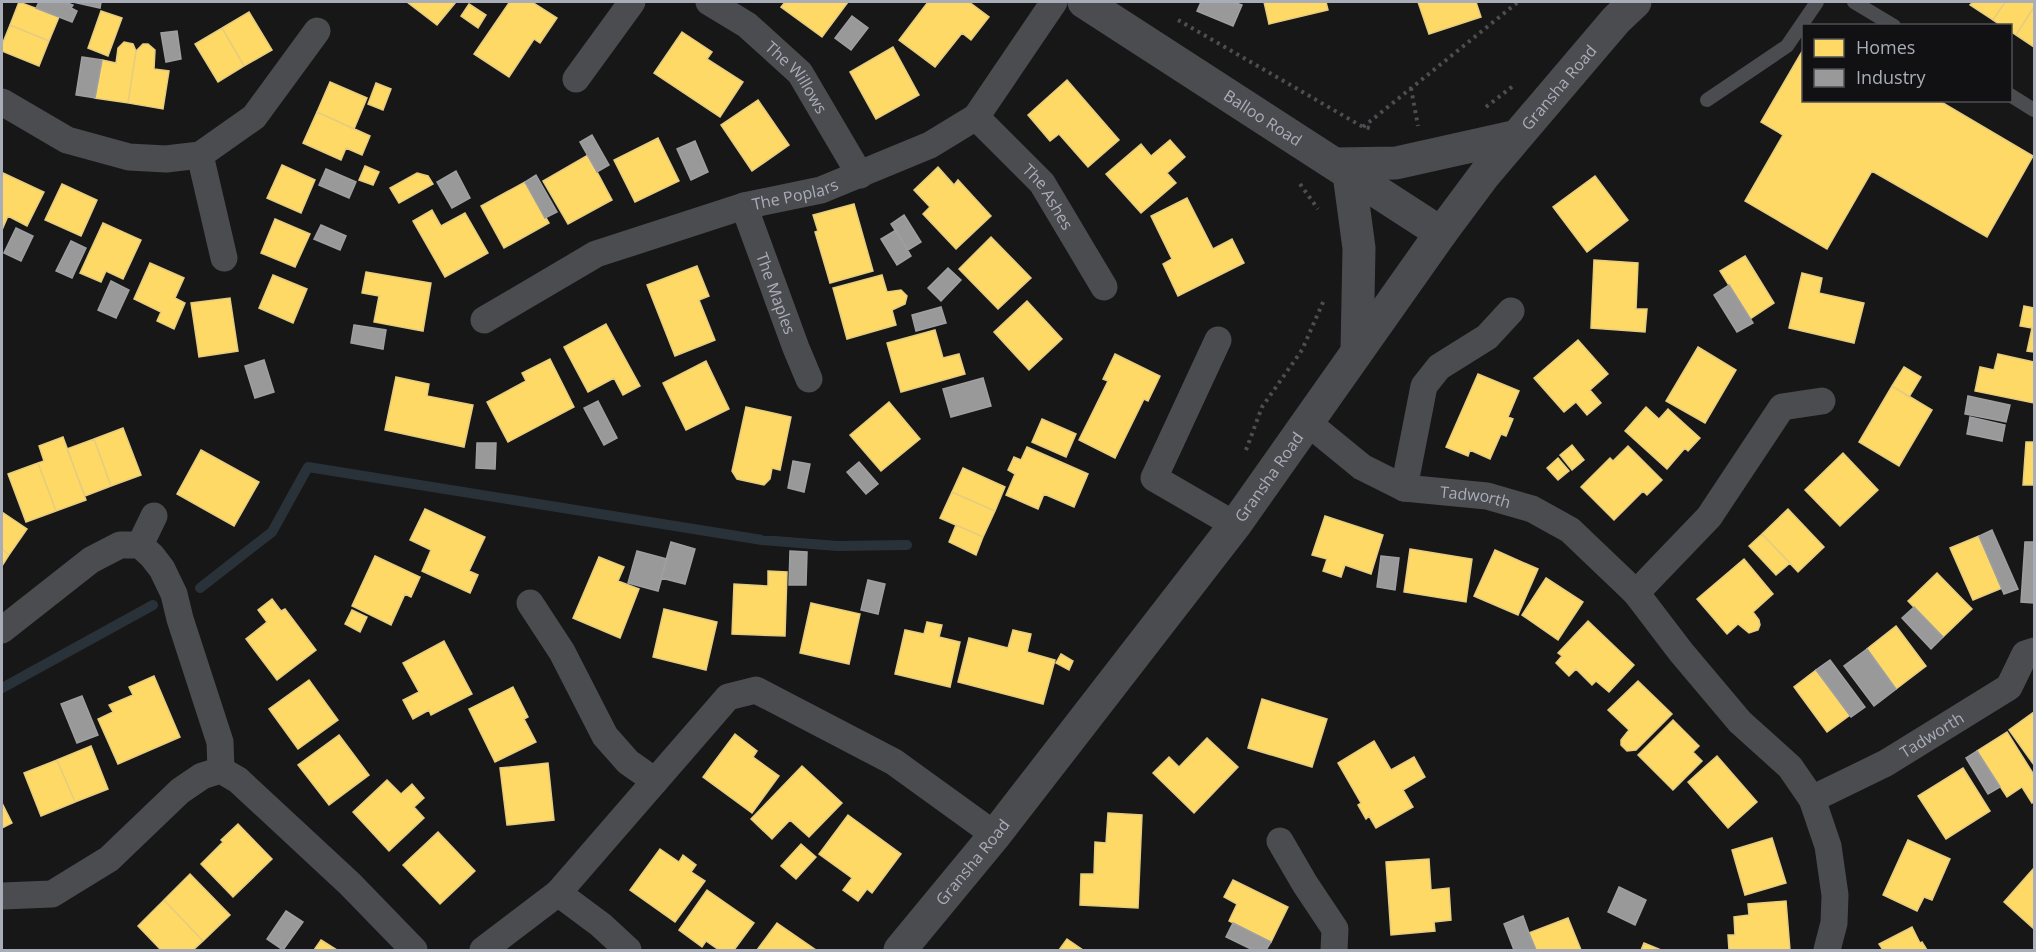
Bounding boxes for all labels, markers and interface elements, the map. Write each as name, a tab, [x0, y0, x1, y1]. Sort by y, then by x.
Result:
legend	[1802, 24, 2012, 102]
text: Homes	[1856, 35, 1915, 59]
street label: The Willows	[761, 36, 832, 118]
street label: Gransha Road	[1516, 40, 1601, 135]
text: Industry	[1856, 65, 1926, 89]
street label: Balloo Road	[1220, 84, 1306, 151]
street label: The Ashes	[1018, 159, 1078, 234]
street label: The Poplars	[750, 173, 842, 215]
street label: The Maples	[751, 249, 801, 337]
street label: Gransha Road	[1229, 427, 1308, 526]
street label: Tadworth	[1439, 481, 1513, 513]
street label: Tadworth	[1895, 707, 1968, 763]
street label: Gransha Road	[931, 814, 1014, 910]

